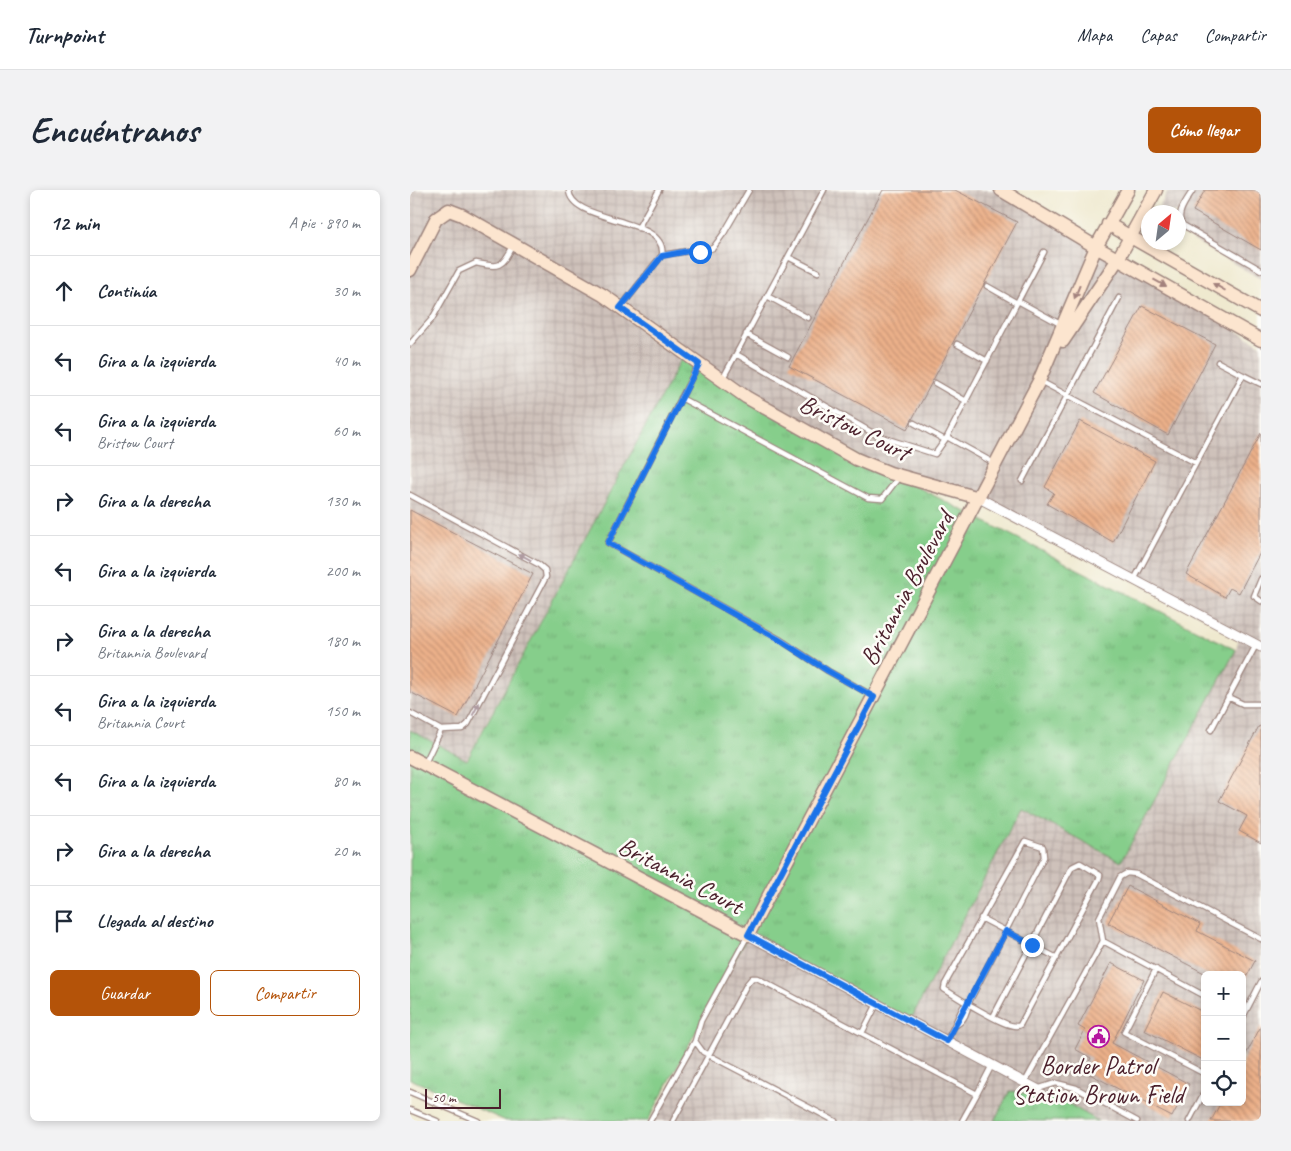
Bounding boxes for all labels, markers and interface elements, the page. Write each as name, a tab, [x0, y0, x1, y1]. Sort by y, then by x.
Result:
text: Turnpoint	[25, 20, 104, 50]
text: Mapa	[1077, 24, 1112, 46]
text: Capas	[1140, 24, 1177, 46]
text: Compartir	[1205, 24, 1266, 46]
button: Cómo llegar	[1148, 107, 1261, 153]
text: Encuéntranos	[30, 108, 199, 153]
north arrow	[1141, 205, 1186, 250]
text: 12 min	[50, 210, 100, 236]
text: A pie · 890 m	[289, 213, 360, 233]
route start	[689, 241, 712, 264]
icon: ahead	[50, 277, 78, 305]
text: Continúa	[97, 279, 156, 303]
one-way arrow	[1153, 279, 1168, 287]
text: 30 m	[333, 281, 360, 301]
one-way arrow	[1211, 283, 1226, 291]
one-way arrow	[1073, 285, 1081, 299]
icon: left	[50, 347, 78, 375]
text: Gira a la izquierda	[97, 349, 215, 373]
text: 40 m	[333, 351, 360, 371]
street label: Bristow Court	[794, 388, 918, 470]
text: Gira a la izquierda	[97, 409, 215, 433]
icon: left	[50, 417, 78, 445]
text: 60 m	[333, 421, 360, 441]
text: Bristow Court	[97, 433, 173, 453]
icon: right	[50, 487, 78, 515]
text: Gira a la derecha	[97, 489, 210, 513]
text: 130 m	[326, 491, 360, 511]
street label: Britannia Boulevard	[853, 502, 963, 671]
one-way arrow	[518, 553, 533, 561]
icon: left	[50, 557, 78, 585]
text: Gira a la izquierda	[97, 559, 215, 583]
text: 200 m	[326, 561, 360, 581]
text: Gira a la derecha	[97, 619, 210, 643]
icon: right	[50, 627, 78, 655]
text: 180 m	[326, 631, 360, 651]
text: Britannia Boulevard	[97, 643, 206, 663]
text: Gira a la izquierda	[97, 689, 215, 713]
icon: left	[50, 697, 78, 725]
text: 150 m	[326, 701, 360, 721]
one-way arrow	[472, 701, 480, 716]
text: Britannia Court	[97, 713, 184, 733]
icon: left	[50, 767, 78, 795]
text: Gira a la izquierda	[97, 769, 215, 793]
text: 80 m	[333, 771, 360, 791]
street label: Britannia Court	[613, 830, 751, 923]
icon: right	[50, 837, 78, 865]
text: Gira a la derecha	[97, 839, 210, 863]
text: 20 m	[333, 841, 360, 861]
icon: arrive	[50, 907, 78, 935]
text: Llegada al destino	[97, 909, 213, 933]
route end	[1021, 934, 1044, 957]
button: Guardar	[50, 970, 200, 1016]
button: Compartir	[210, 970, 360, 1016]
map controls	[1201, 971, 1246, 1106]
button: +	[1201, 971, 1246, 1016]
button: −	[1201, 1016, 1246, 1061]
public building icon: Border Patrol Station Brown Field	[1086, 1024, 1110, 1048]
place label: Border Patrol Station Brown Field	[1013, 1050, 1187, 1111]
button: locate	[1201, 1061, 1246, 1106]
scale bar	[425, 1086, 501, 1109]
text: 50 m	[432, 1089, 456, 1106]

